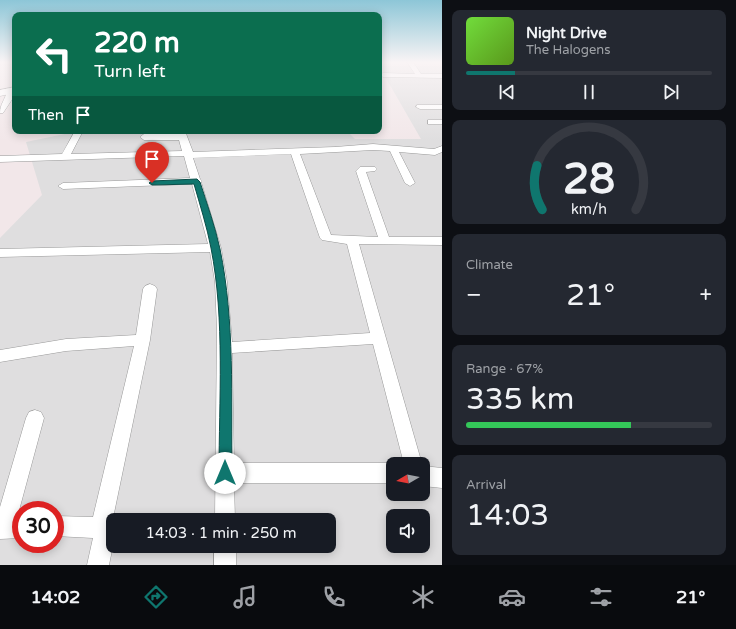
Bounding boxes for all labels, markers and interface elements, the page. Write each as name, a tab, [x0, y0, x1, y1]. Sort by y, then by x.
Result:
text: Night Drive	[526, 24, 607, 42]
text: 220 m	[94, 26, 180, 60]
icon: left	[28, 28, 80, 80]
text: The Halogens	[526, 42, 610, 58]
text: Turn left	[94, 60, 166, 82]
icon: previous	[496, 81, 518, 103]
icon: pause	[578, 81, 600, 103]
icon: next	[660, 81, 682, 103]
icon: arrive	[72, 104, 94, 126]
text: Then	[28, 106, 64, 124]
pin	[135, 142, 169, 183]
icon: arrive	[141, 148, 163, 170]
text: 28	[563, 155, 615, 205]
text: km/h	[571, 201, 607, 218]
text: Climate	[466, 257, 513, 273]
text: 21°	[566, 277, 615, 314]
text: −	[466, 282, 482, 308]
text: +	[700, 282, 712, 308]
text: Range · 67%	[466, 361, 543, 377]
text: 335 km	[466, 381, 574, 418]
position arrow	[204, 452, 246, 494]
north arrow	[386, 457, 430, 501]
map controls	[386, 457, 430, 553]
text: Arrival	[466, 477, 506, 493]
text: 14:03	[466, 497, 549, 534]
speed limit sign: 30	[12, 501, 64, 553]
button: sound	[386, 509, 430, 553]
text: 14:03 · 1 min · 250 m	[146, 524, 296, 542]
icon: directions	[142, 583, 170, 611]
icon: music	[231, 583, 259, 611]
icon: phone	[320, 583, 348, 611]
icon: climate	[409, 583, 437, 611]
icon: car	[498, 583, 526, 611]
icon: filters	[587, 583, 615, 611]
text: 14:02	[31, 586, 80, 608]
text: 21°	[676, 586, 705, 608]

